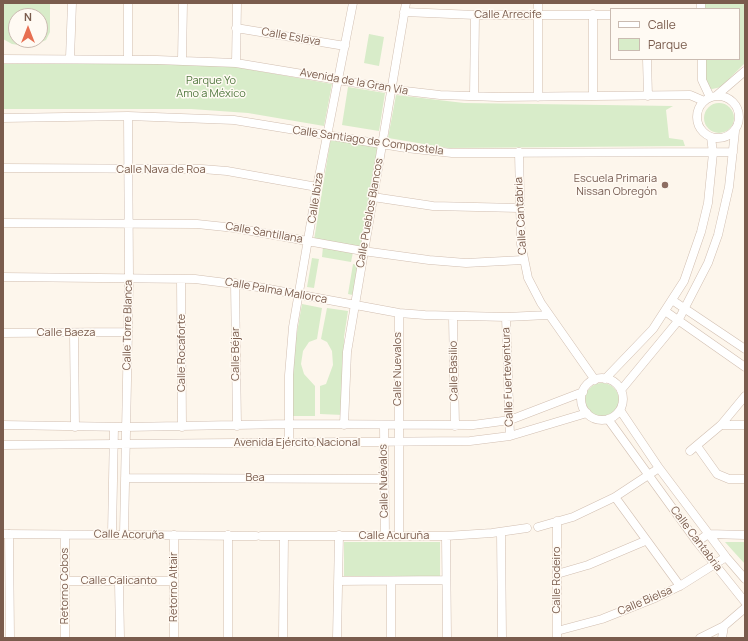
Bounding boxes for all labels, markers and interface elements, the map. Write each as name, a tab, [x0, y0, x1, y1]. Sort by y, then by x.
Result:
north arrow	[8, 8, 48, 48]
street label: Calle Arrecife	[474, 8, 542, 22]
legend	[610, 8, 740, 60]
text: N	[24, 9, 32, 24]
text: Calle	[648, 16, 676, 33]
street label: Calle Eslava	[260, 25, 322, 49]
text: Parque	[648, 36, 687, 53]
street label: Avenida de la Gran Vía	[299, 66, 409, 98]
park label: Parque Yo Amo a México	[176, 74, 246, 100]
street label: Calle Santiago de Compostela	[292, 124, 444, 158]
street label: Calle Pueblos Blancos	[354, 157, 386, 269]
street label: Calle Nava de Roa	[116, 163, 206, 177]
street label: Calle Ibiza	[305, 172, 327, 224]
place label: Escuela Primaria Nissan Obregón	[574, 172, 657, 198]
street label: Calle Cantabria	[512, 177, 530, 255]
marker: Escuela Primaria Nissan Obregón	[660, 180, 670, 190]
street label: Calle Santillana	[224, 220, 304, 246]
street label: Calle Palma Mallorca	[224, 276, 328, 306]
street label: Calle Torre Blanca	[121, 280, 135, 370]
street label: Calle Rocaforte	[175, 314, 189, 392]
street label: Calle Baeza	[37, 326, 95, 340]
street label: Calle Béjar	[229, 327, 243, 381]
street label: Calle Fuerteventura	[500, 327, 516, 427]
street label: Calle Nuevalos	[391, 332, 405, 406]
street label: Calle Basilio	[447, 341, 461, 401]
street label: Avenida Ejército Nacional	[234, 436, 360, 450]
street label: Calle Nuévalos	[377, 444, 391, 518]
street label: Bea	[245, 471, 265, 485]
street label: Calle Cantabria	[667, 504, 725, 574]
street label: Calle Acoruña	[94, 528, 164, 542]
street label: Calle Acuruña	[359, 529, 429, 543]
street label: Calle Rodeiro	[550, 546, 564, 614]
street label: Retorno Cobos	[58, 548, 72, 624]
street label: Retorno Altair	[167, 552, 181, 622]
street label: Calle Calicanto	[81, 574, 157, 588]
street label: Calle Bielsa	[616, 584, 674, 618]

